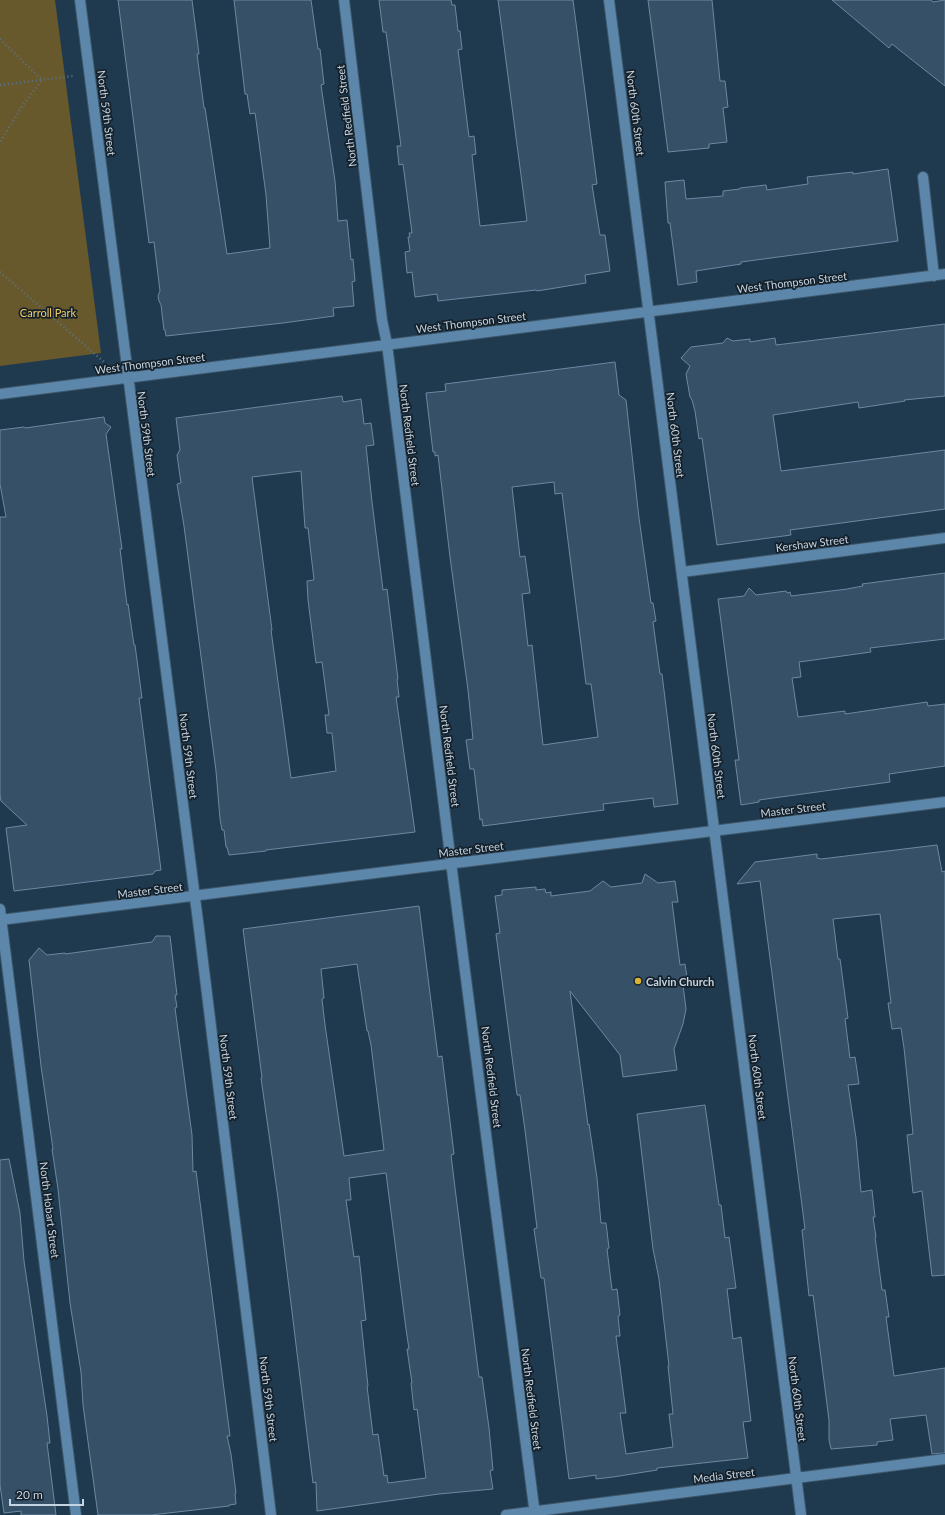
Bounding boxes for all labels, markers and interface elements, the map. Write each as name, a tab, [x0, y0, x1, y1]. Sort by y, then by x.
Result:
street label: North Redfield Street	[333, 64, 359, 168]
street label: North 59th Street	[95, 70, 119, 157]
street label: North 60th Street	[624, 70, 648, 157]
street label: West Thompson Street	[736, 269, 848, 295]
park label: Carroll Park	[20, 306, 77, 319]
street label: West Thompson Street	[415, 309, 527, 335]
street label: West Thompson Street	[94, 350, 206, 376]
street label: North Redfield Street	[397, 383, 423, 487]
street label: North 59th Street	[135, 391, 159, 478]
street label: North 60th Street	[664, 392, 688, 479]
street label: Kershaw Street	[775, 532, 849, 554]
street label: North Redfield Street	[437, 704, 463, 808]
street label: North 59th Street	[177, 713, 201, 800]
street label: North 60th Street	[705, 713, 729, 800]
street label: Master Street	[760, 799, 826, 819]
street label: Master Street	[438, 839, 504, 859]
street label: Master Street	[117, 880, 183, 900]
place label: Calvin Church	[646, 975, 714, 988]
marker: Calvin Church	[633, 976, 643, 986]
street label: North Redfield Street	[479, 1025, 505, 1129]
street label: North 59th Street	[217, 1034, 241, 1121]
street label: North 60th Street	[746, 1034, 770, 1121]
street label: North Hobart Street	[38, 1161, 62, 1259]
street label: North Redfield Street	[519, 1347, 545, 1451]
street label: North 59th Street	[257, 1356, 281, 1443]
street label: North 60th Street	[786, 1356, 810, 1443]
street label: Media Street	[692, 1465, 756, 1485]
scale bar	[10, 1481, 83, 1507]
text: 20 m	[16, 1487, 43, 1502]

